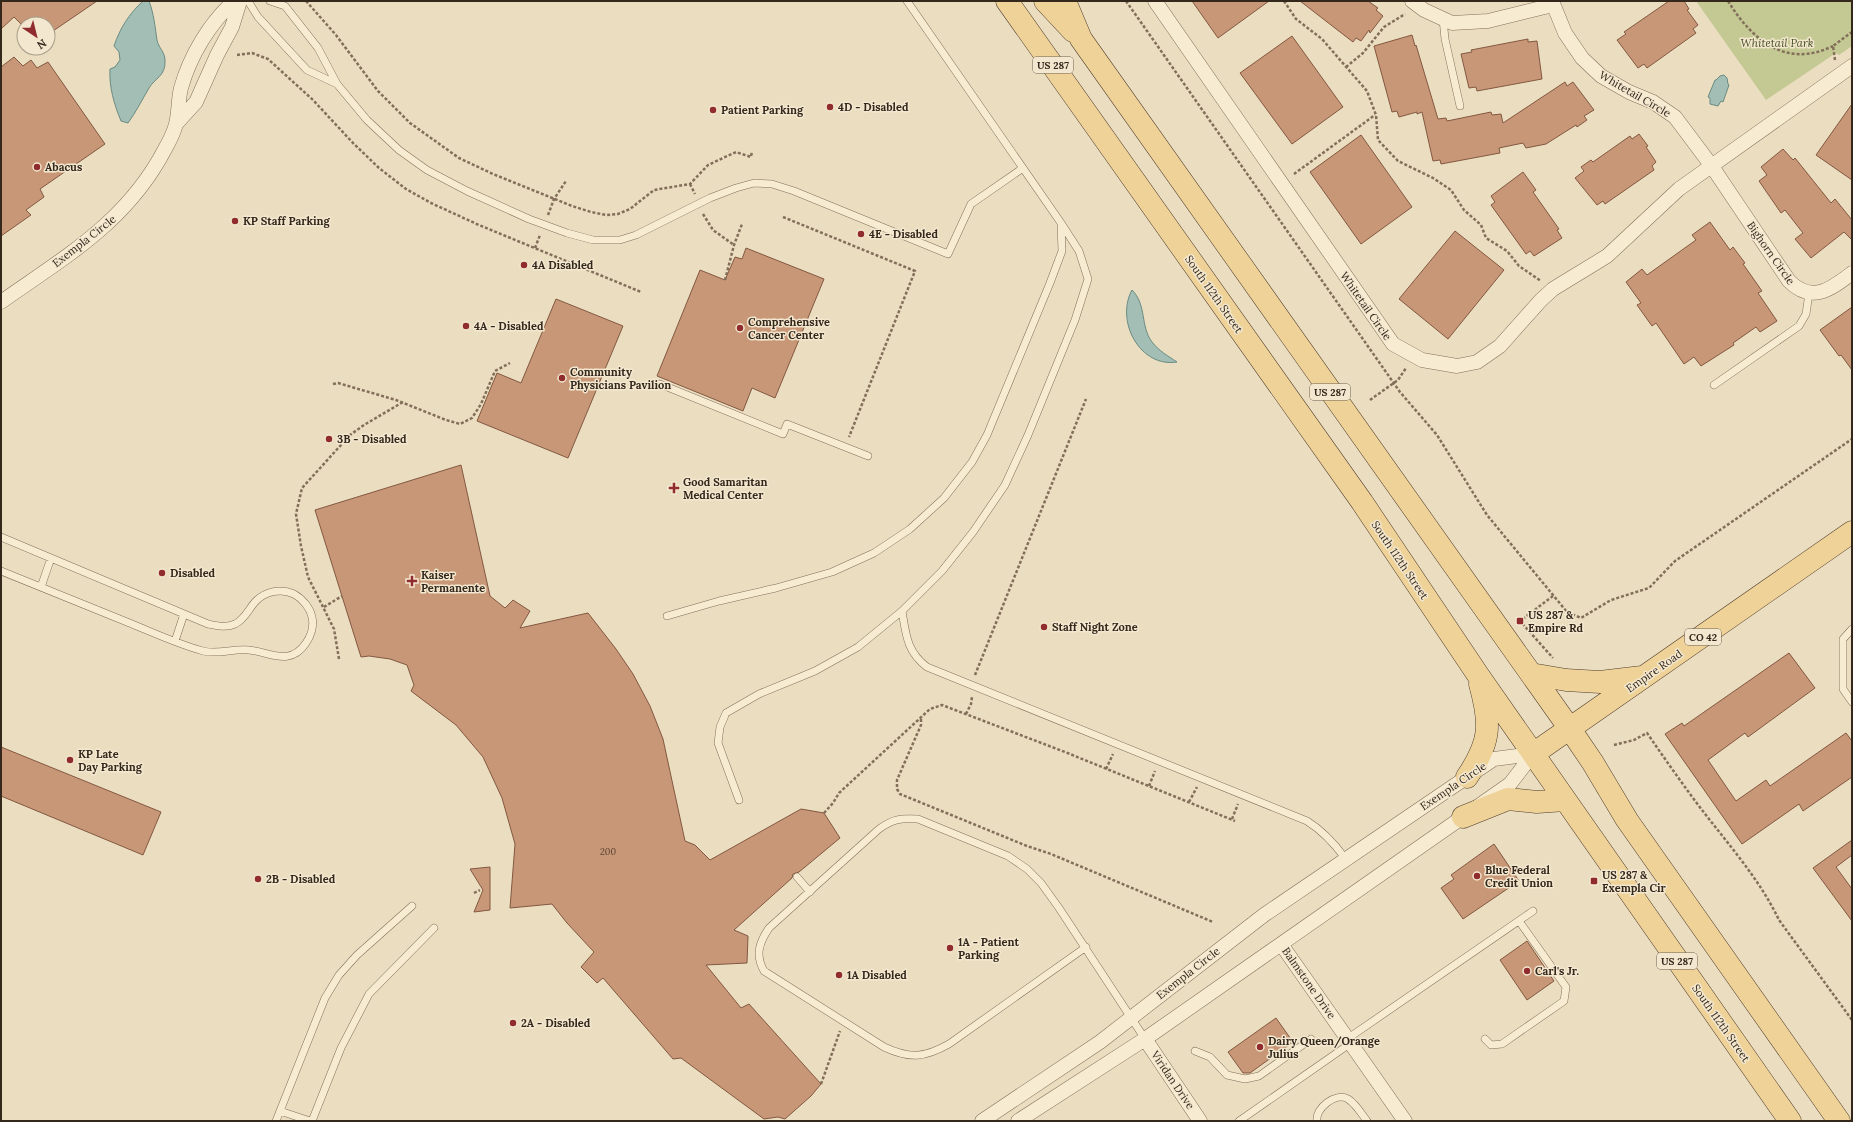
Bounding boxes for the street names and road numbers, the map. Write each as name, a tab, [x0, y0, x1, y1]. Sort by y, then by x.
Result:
road number: US 287	[1033, 57, 1073, 73]
street label: Whitetail Circle	[1597, 68, 1673, 120]
street label: Exempla Circle	[49, 212, 119, 270]
street label: Bighorn Circle	[1744, 219, 1798, 287]
street label: South 112th Street	[1182, 252, 1246, 336]
street label: Whitetail Circle	[1337, 269, 1395, 343]
road number: US 287	[1310, 384, 1350, 400]
street label: South 112th Street	[1369, 518, 1432, 603]
road number: CO 42	[1685, 629, 1721, 645]
street label: Empire Road	[1623, 646, 1685, 695]
street label: Exempla Circle	[1417, 759, 1489, 813]
street label: Exempla Circle	[1153, 944, 1223, 1002]
street label: Balmstone Drive	[1279, 945, 1339, 1022]
road number: US 287	[1657, 953, 1697, 969]
street label: South 112th Street	[1689, 981, 1753, 1065]
street label: Viridan Drive	[1148, 1047, 1198, 1112]

